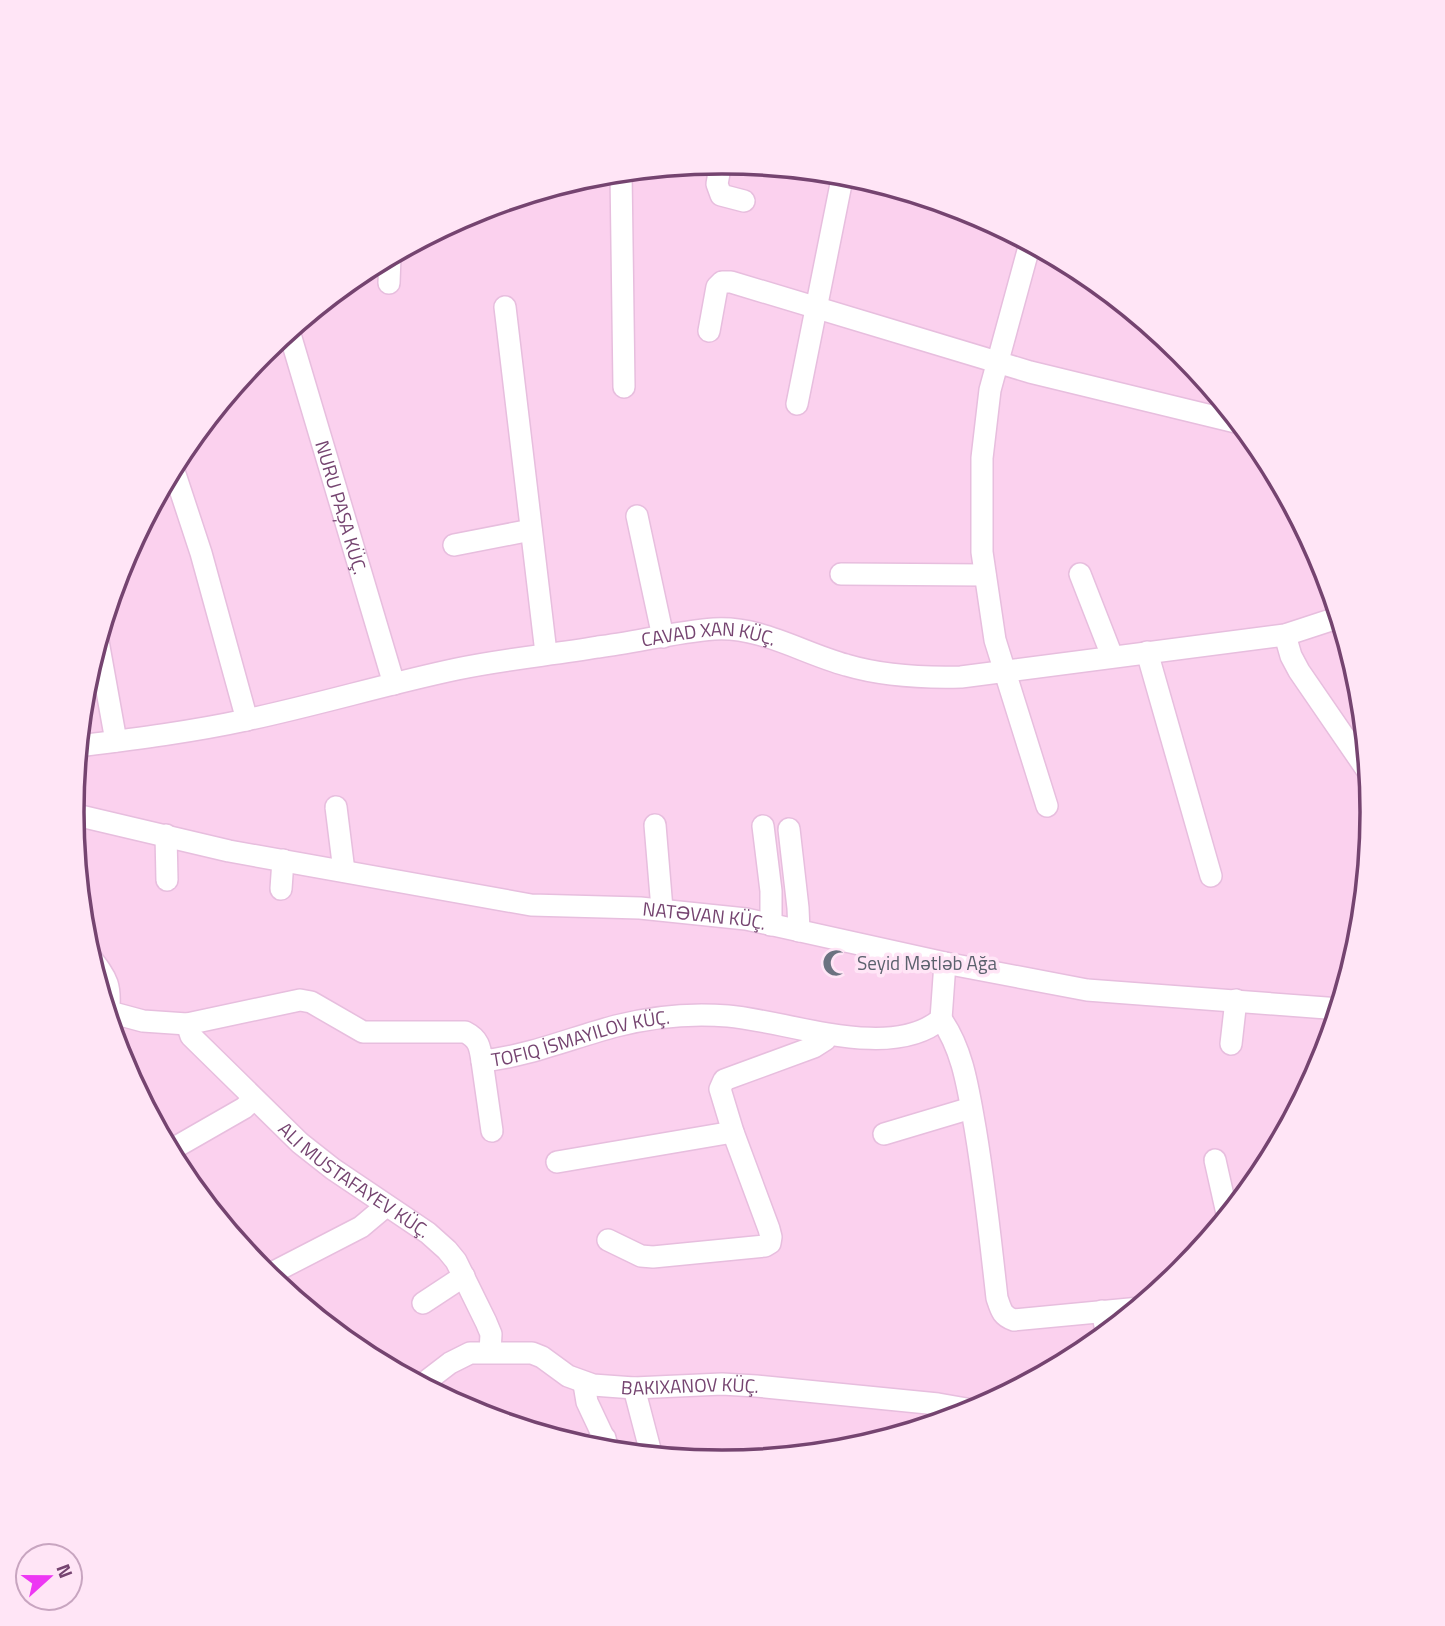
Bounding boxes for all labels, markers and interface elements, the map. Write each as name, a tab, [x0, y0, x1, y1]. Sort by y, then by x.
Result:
street label: NURU PAŞA KÜÇ.	[308, 437, 376, 578]
street label: CAVAD XAN KÜÇ.	[639, 614, 780, 654]
street label: NATƏVAN KÜÇ.	[641, 893, 769, 937]
mosque icon: Seyid Mətləb Ağa	[821, 948, 851, 978]
place label: Seyid Mətləb Ağa	[857, 948, 998, 977]
street label: TOFIQ İSMAYILOV KÜÇ.	[489, 1002, 671, 1074]
street label: ALI MUSTAFAYEV KÜÇ.	[272, 1115, 436, 1245]
street label: BAKIXANOV KÜÇ.	[620, 1369, 761, 1402]
north arrow	[14, 1542, 84, 1612]
text: N	[49, 1559, 81, 1582]

